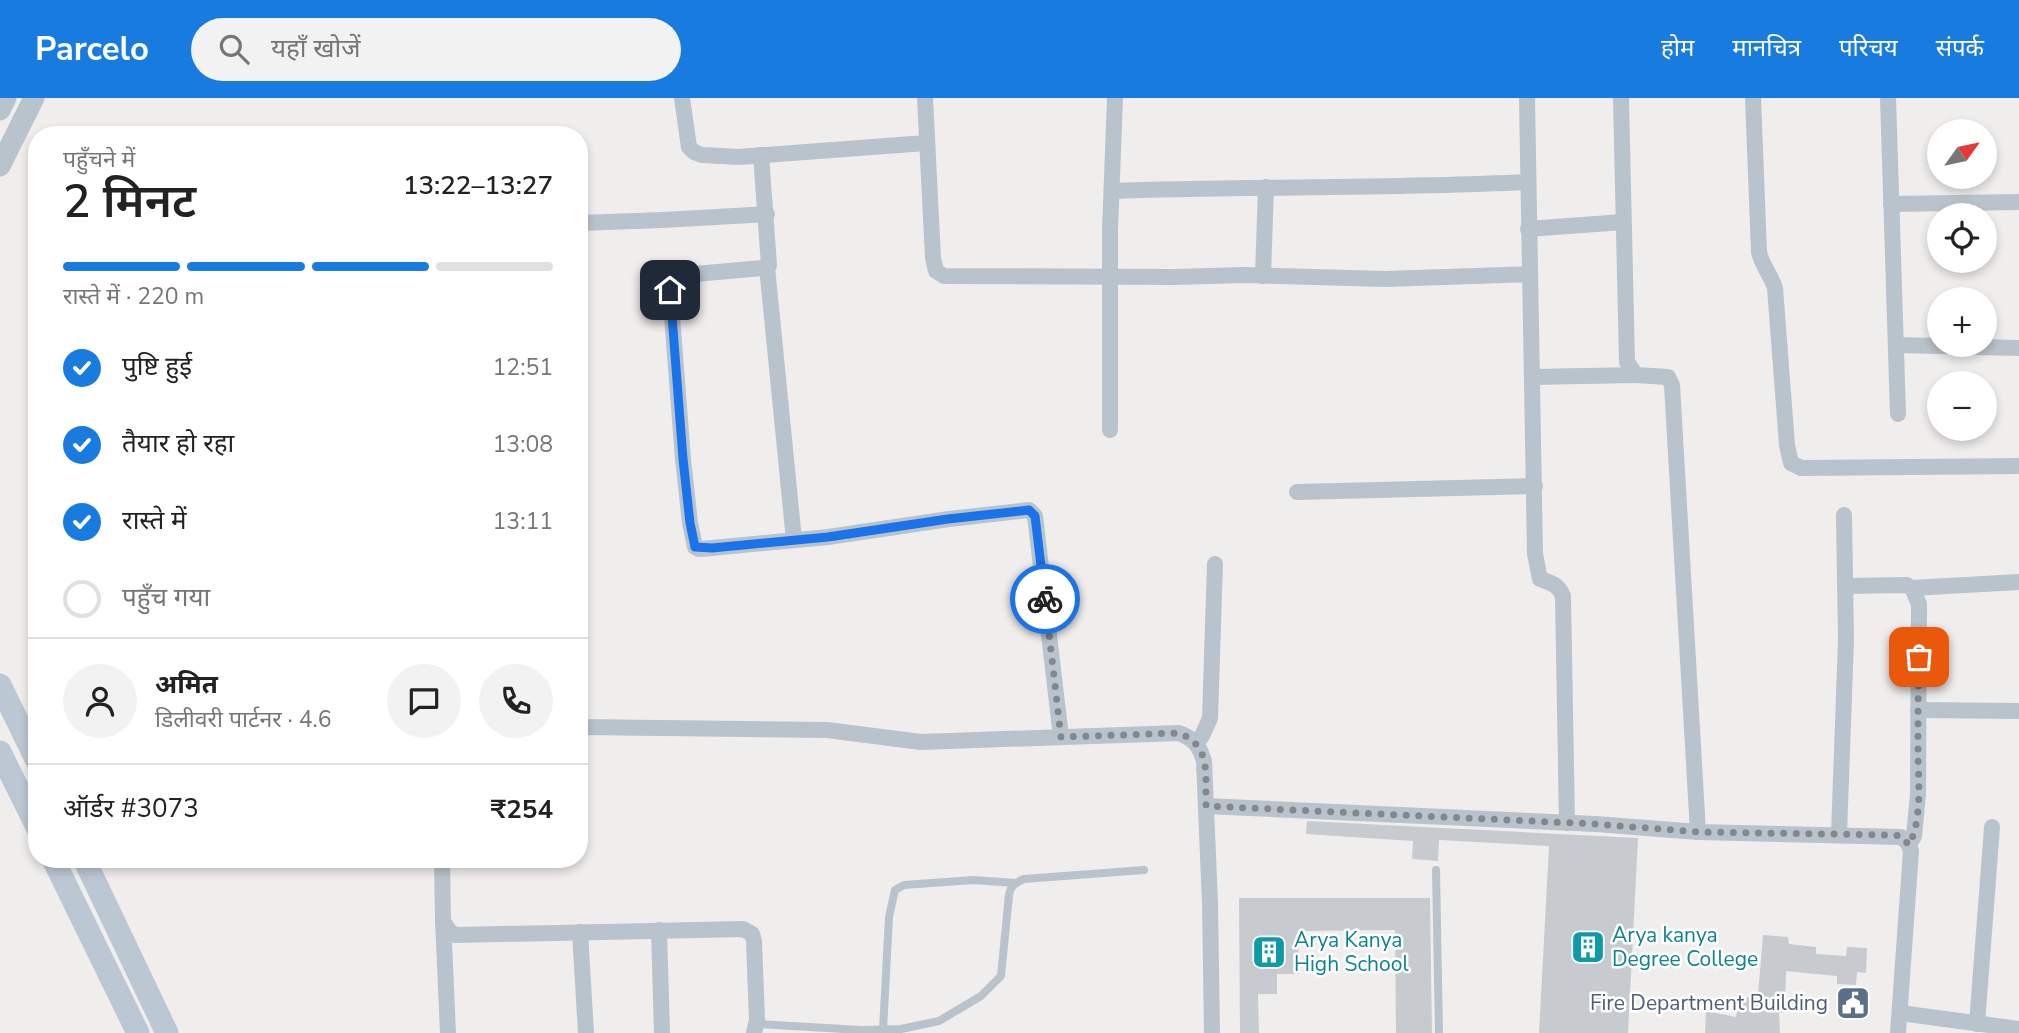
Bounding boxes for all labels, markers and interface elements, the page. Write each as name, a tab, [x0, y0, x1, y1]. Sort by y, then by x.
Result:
search box	[191, 18, 681, 81]
text: Parcelo	[35, 27, 149, 72]
icon: search	[215, 30, 253, 68]
text: यहाँ खोजें	[271, 31, 361, 66]
text: होम	[1661, 32, 1694, 64]
text: मानचित्र	[1732, 32, 1801, 64]
text: परिचय	[1839, 32, 1898, 64]
text: संपर्क	[1936, 32, 1984, 64]
north arrow	[1927, 119, 1997, 189]
map controls	[1927, 119, 1997, 441]
text: पहुँचने में	[63, 144, 135, 175]
text: 13:22–13:27	[403, 168, 553, 203]
text: 2 मिनट	[63, 170, 196, 233]
button: locate	[1927, 203, 1997, 273]
pin	[640, 260, 700, 320]
icon: home	[651, 271, 689, 309]
text: रास्ते में · 220 m	[63, 281, 204, 312]
button: +	[1927, 287, 1997, 357]
icon: check	[63, 349, 101, 387]
text: पुष्टि हुई	[122, 349, 192, 384]
text: 12:51	[493, 352, 553, 383]
button: −	[1927, 371, 1997, 441]
icon: check	[63, 426, 101, 464]
text: तैयार हो रहा	[122, 426, 234, 461]
text: 13:08	[493, 429, 553, 460]
icon: check	[63, 503, 101, 541]
text: रास्ते में	[122, 503, 187, 538]
text: 13:11	[493, 506, 553, 537]
courier	[1010, 564, 1080, 634]
text: पहुँच गया	[122, 580, 210, 615]
icon: bike	[1026, 580, 1064, 618]
pin	[1889, 627, 1949, 687]
icon: bag	[1900, 638, 1938, 676]
button: person	[63, 664, 137, 738]
button: chat	[387, 664, 461, 738]
button: phone	[479, 664, 553, 738]
text: अमित	[155, 667, 218, 702]
text: डिलीवरी पार्टनर · 4.6	[155, 704, 332, 735]
text: ऑर्डर #3073	[63, 791, 199, 826]
text: ₹254	[491, 792, 553, 827]
place label: Arya kanya Degree College	[1612, 921, 1758, 973]
place label: Arya Kanya High School	[1294, 926, 1409, 978]
building icon: Arya kanya Degree College	[1569, 928, 1607, 966]
building icon: Arya Kanya High School	[1250, 933, 1288, 971]
public building icon: Fire Department Building	[1834, 984, 1872, 1022]
place label: Fire Department Building	[1590, 989, 1828, 1017]

